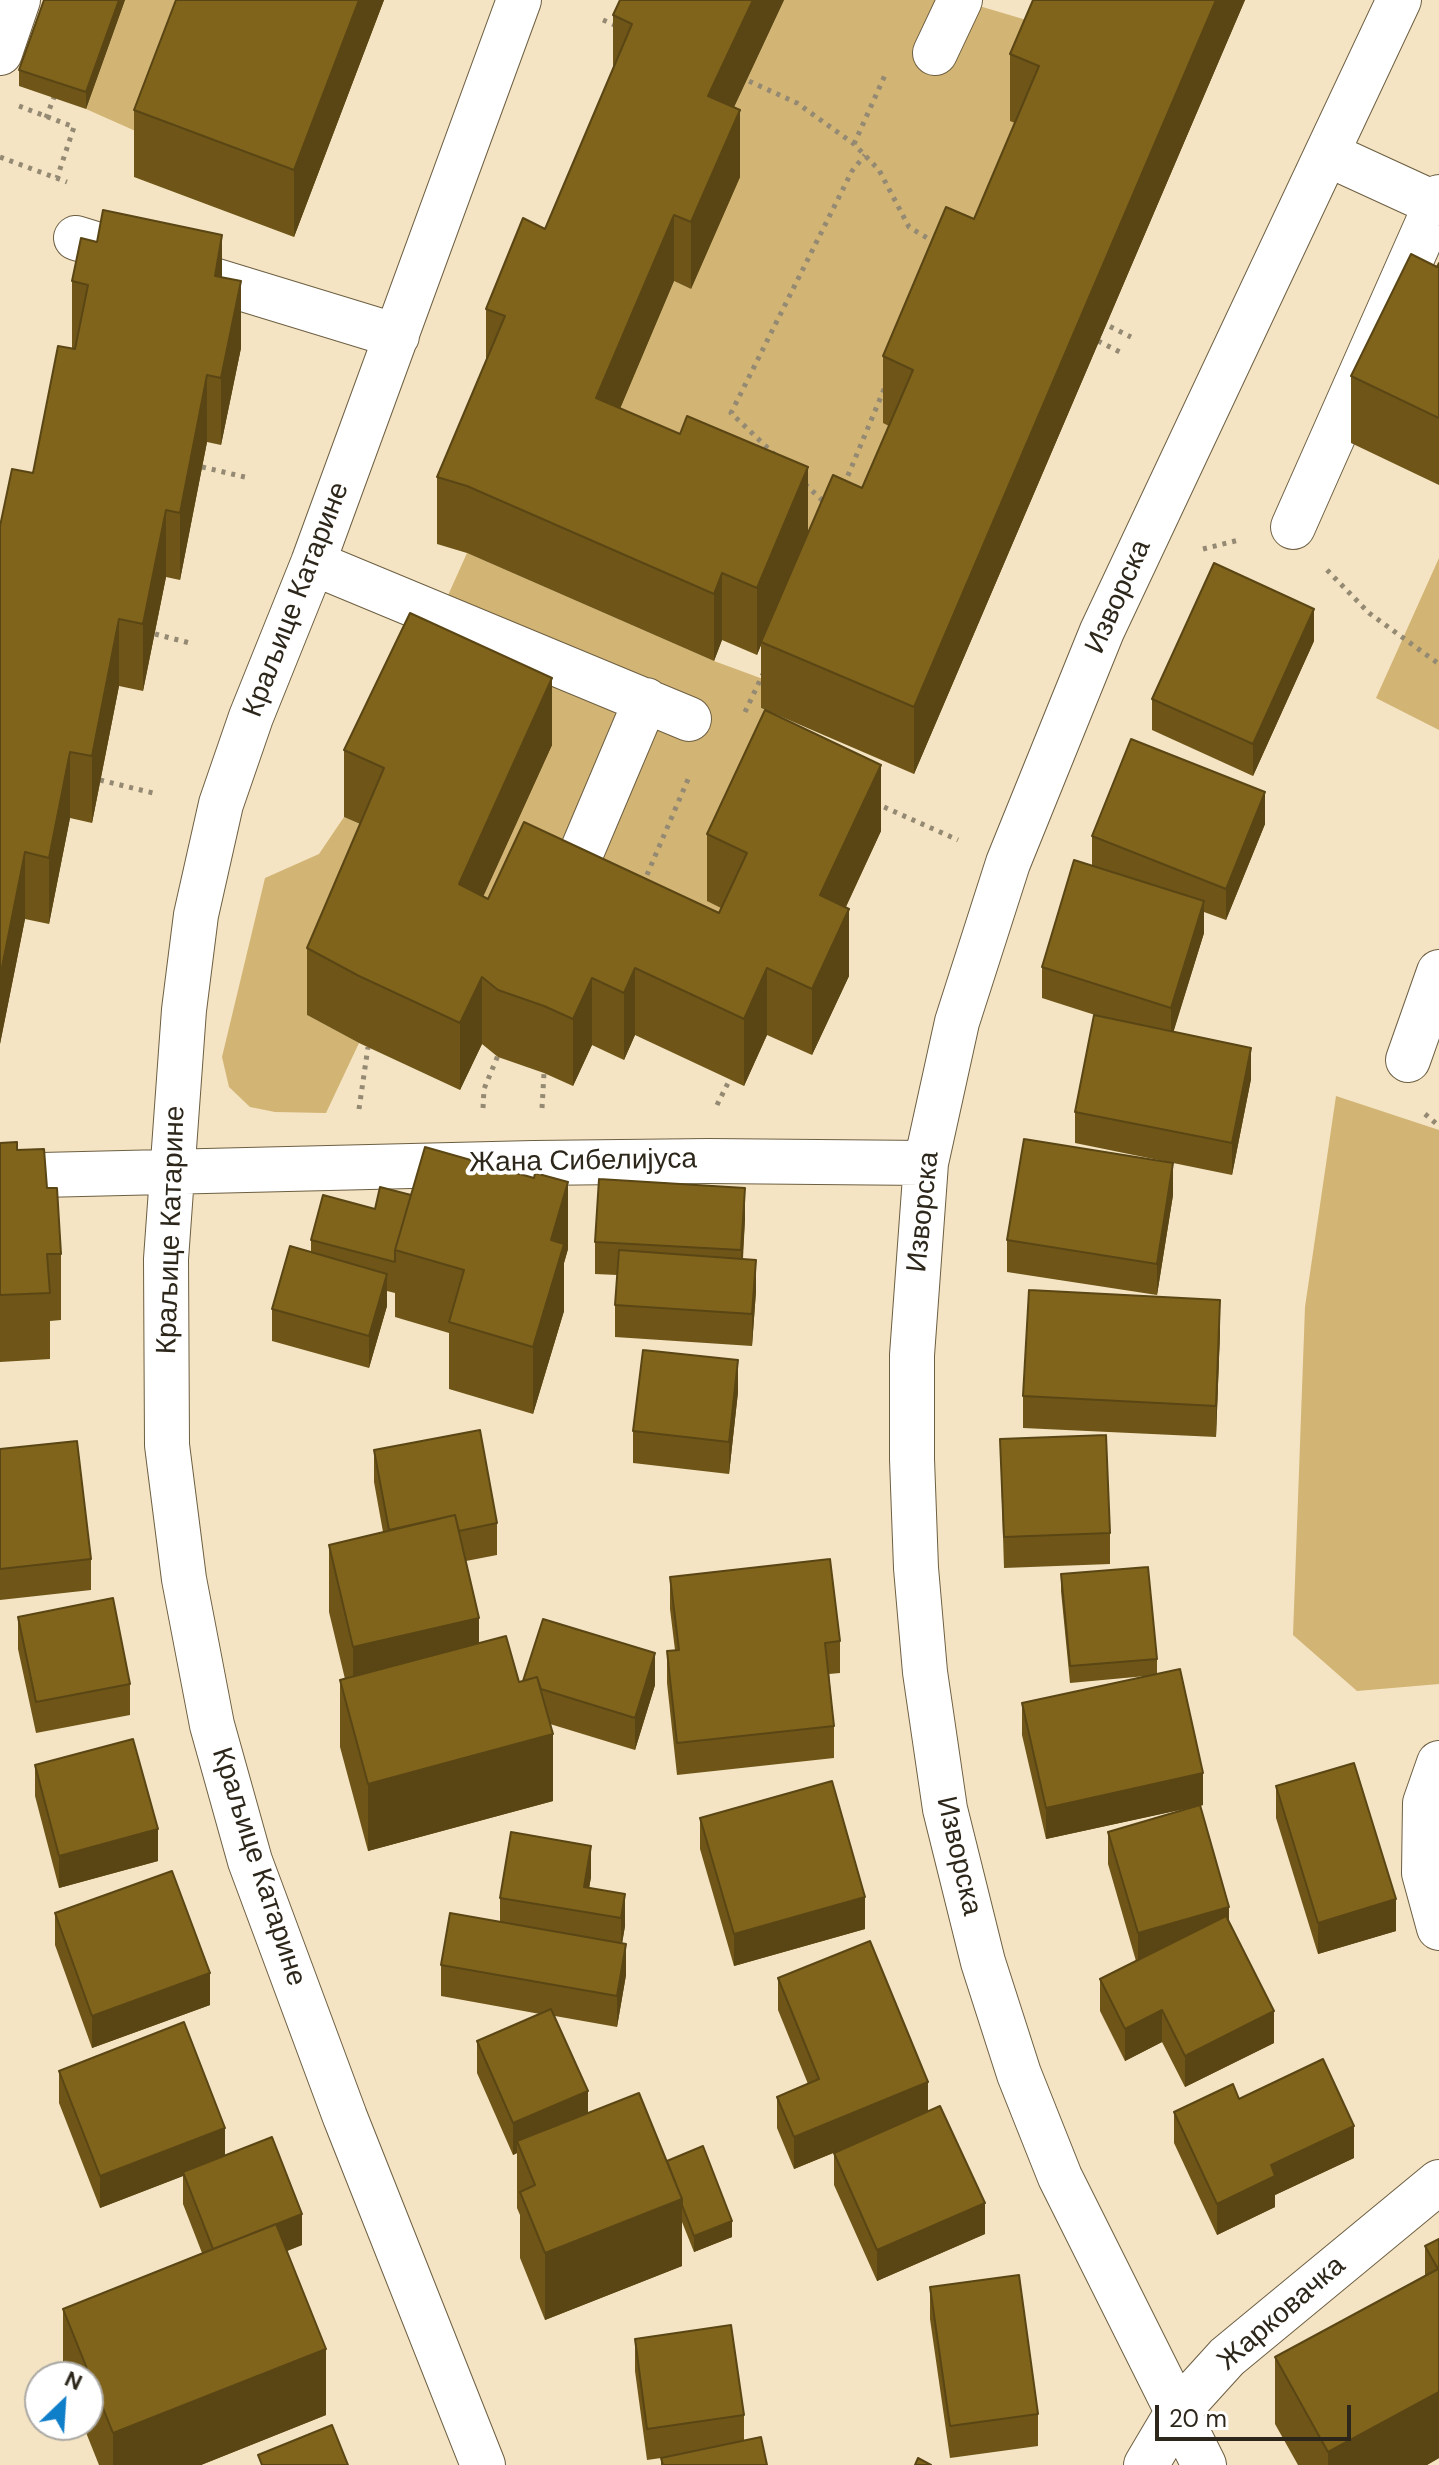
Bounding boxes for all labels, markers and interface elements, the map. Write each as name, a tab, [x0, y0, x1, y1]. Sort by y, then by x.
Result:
street label: Краљице Катарине	[237, 478, 357, 722]
street label: Изворска	[1079, 535, 1159, 659]
street label: Краљице Катарине	[151, 1105, 193, 1355]
street label: Жана Сибелијуса	[469, 1143, 697, 1181]
street label: Изворска	[901, 1150, 947, 1274]
street label: Краљице Катарине	[204, 1743, 312, 1991]
street label: Изворска	[928, 1793, 988, 1919]
street label: Жарковачка	[1211, 2249, 1353, 2379]
north arrow	[24, 2361, 104, 2441]
text: N	[60, 2364, 87, 2397]
scale bar	[1159, 2389, 1355, 2439]
text: 20 m	[1169, 2403, 1227, 2434]

